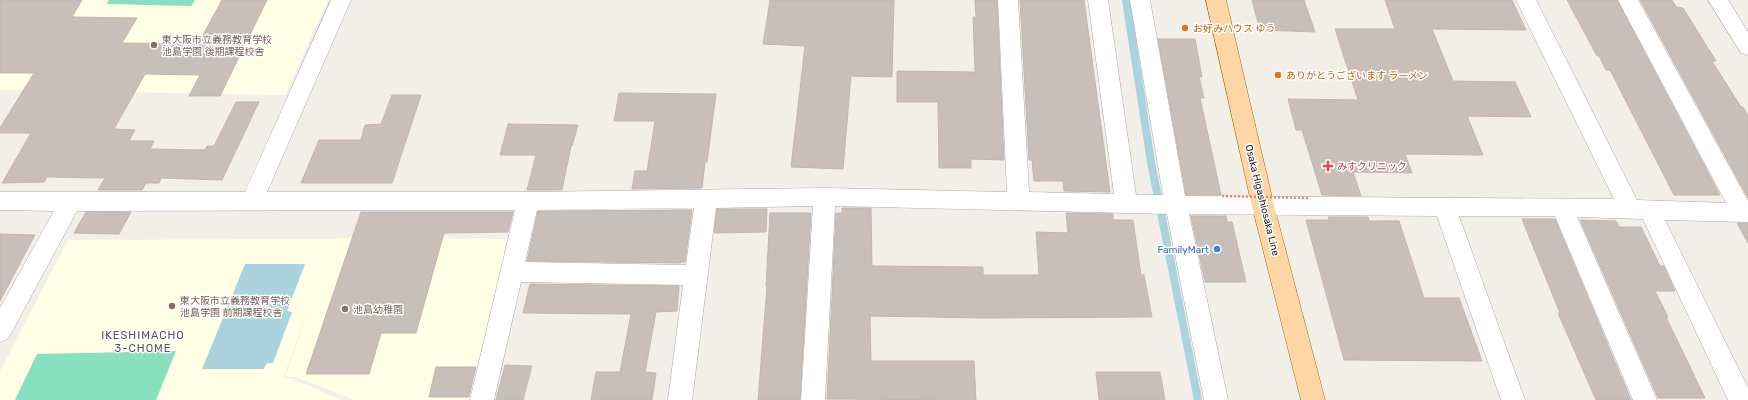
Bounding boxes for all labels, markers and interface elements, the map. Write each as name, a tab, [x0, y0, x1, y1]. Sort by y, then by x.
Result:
marker: お好みハウス ゆう	[1180, 23, 1190, 33]
place label: お好みハウス ゆう	[1193, 23, 1275, 35]
place label: 東大阪市立義務教育学校 池島学園 後期課程校舎	[162, 34, 272, 58]
marker: 東大阪市立義務教育学校 池島学園 後期課程校舎	[149, 40, 159, 50]
marker: ありがとうございます ラーメン	[1273, 70, 1283, 80]
place label: ありがとうございます ラーメン	[1286, 70, 1428, 82]
street label: Osaka Higashiosaka Line	[1242, 143, 1282, 257]
marker: みすクリニック	[1322, 160, 1334, 172]
place label: みすクリニック	[1337, 161, 1407, 173]
place label: FamilyMart	[1157, 244, 1209, 256]
marker: FamilyMart	[1212, 244, 1222, 254]
place label: 東大阪市立義務教育学校 池島学園 前期課程校舎	[180, 295, 290, 319]
marker: 東大阪市立義務教育学校 池島学園 前期課程校舎	[167, 301, 177, 311]
marker: 池島幼稚園	[340, 304, 350, 314]
place label: 池島幼稚園	[353, 304, 403, 316]
district label: IKESHIMACHO 3-CHOME	[101, 329, 185, 355]

